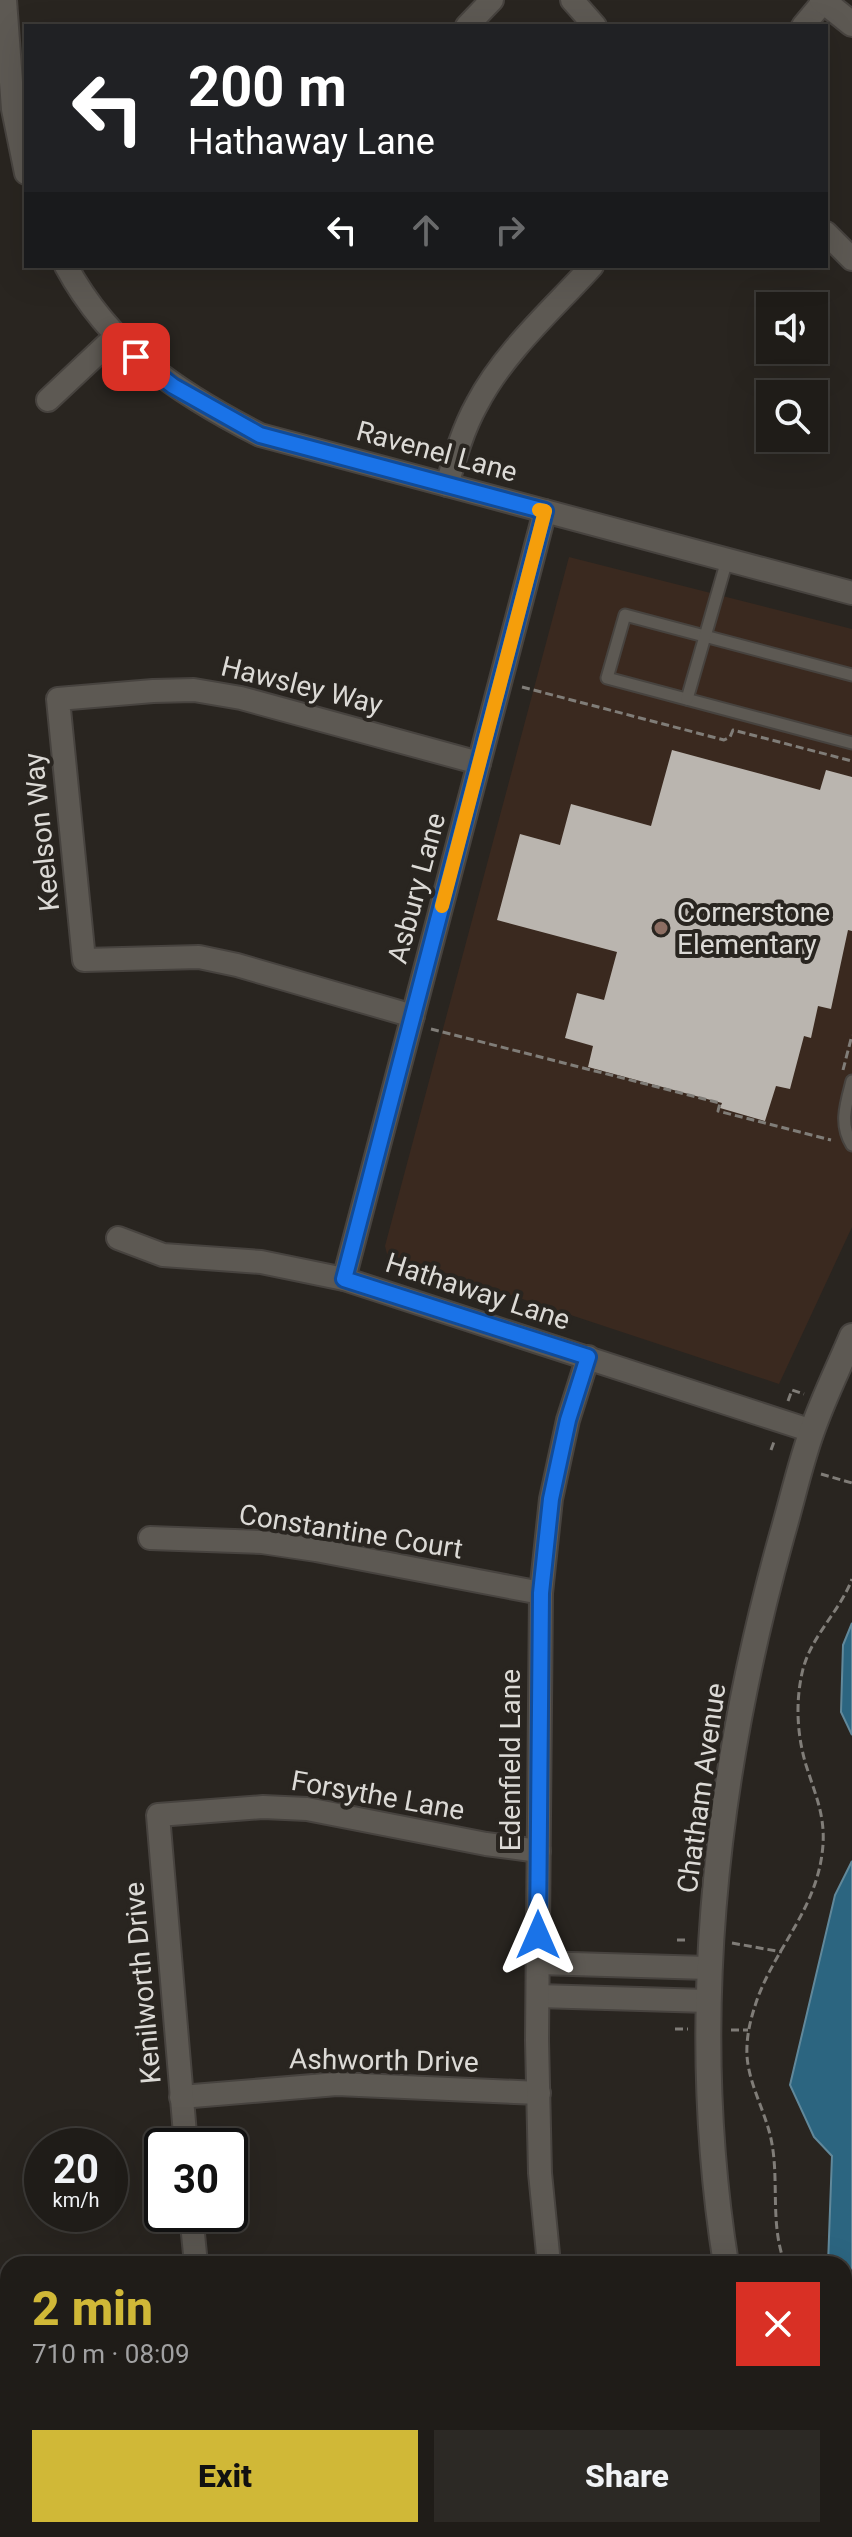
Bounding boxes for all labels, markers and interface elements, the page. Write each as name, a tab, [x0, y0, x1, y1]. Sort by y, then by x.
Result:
text: 200 m	[188, 54, 347, 120]
icon: left	[56, 56, 160, 160]
text: Hathaway Lane	[188, 121, 435, 163]
icon: left	[320, 208, 364, 252]
icon: ahead	[404, 208, 448, 252]
icon: right	[488, 208, 532, 252]
map controls	[756, 292, 828, 452]
button: sound	[756, 292, 828, 364]
pin	[102, 323, 170, 391]
icon: arrive	[114, 335, 158, 379]
button: search	[756, 380, 828, 452]
street label: Ravenel Lane	[353, 414, 521, 489]
street label: Hawsley Way	[218, 650, 386, 721]
street label: Keelson Way	[17, 751, 66, 913]
street label: Asbury Lane	[381, 809, 452, 967]
place label: Cornerstone Elementary	[677, 896, 830, 961]
marker: Cornerstone Elementary	[652, 919, 670, 937]
street label: Hathaway Lane	[381, 1246, 574, 1337]
street label: Constantine Court	[237, 1498, 465, 1565]
street label: Edenfield Lane	[494, 1669, 527, 1851]
street label: Chatham Avenue	[670, 1681, 733, 1895]
street label: Forsythe Lane	[289, 1764, 467, 1827]
street label: Kenilworth Drive	[117, 1881, 168, 2085]
position arrow	[496, 1893, 580, 1977]
street label: Ashworth Drive	[289, 2042, 479, 2079]
speed limit sign: 30	[144, 2128, 248, 2232]
text: 20	[53, 2146, 99, 2193]
text: km/h	[53, 2188, 99, 2212]
text: 2 min	[32, 2280, 153, 2337]
button: close	[736, 2282, 820, 2366]
text: 710 m · 08:09	[32, 2339, 190, 2369]
button: Exit	[32, 2430, 418, 2522]
button: Share	[434, 2430, 820, 2522]

